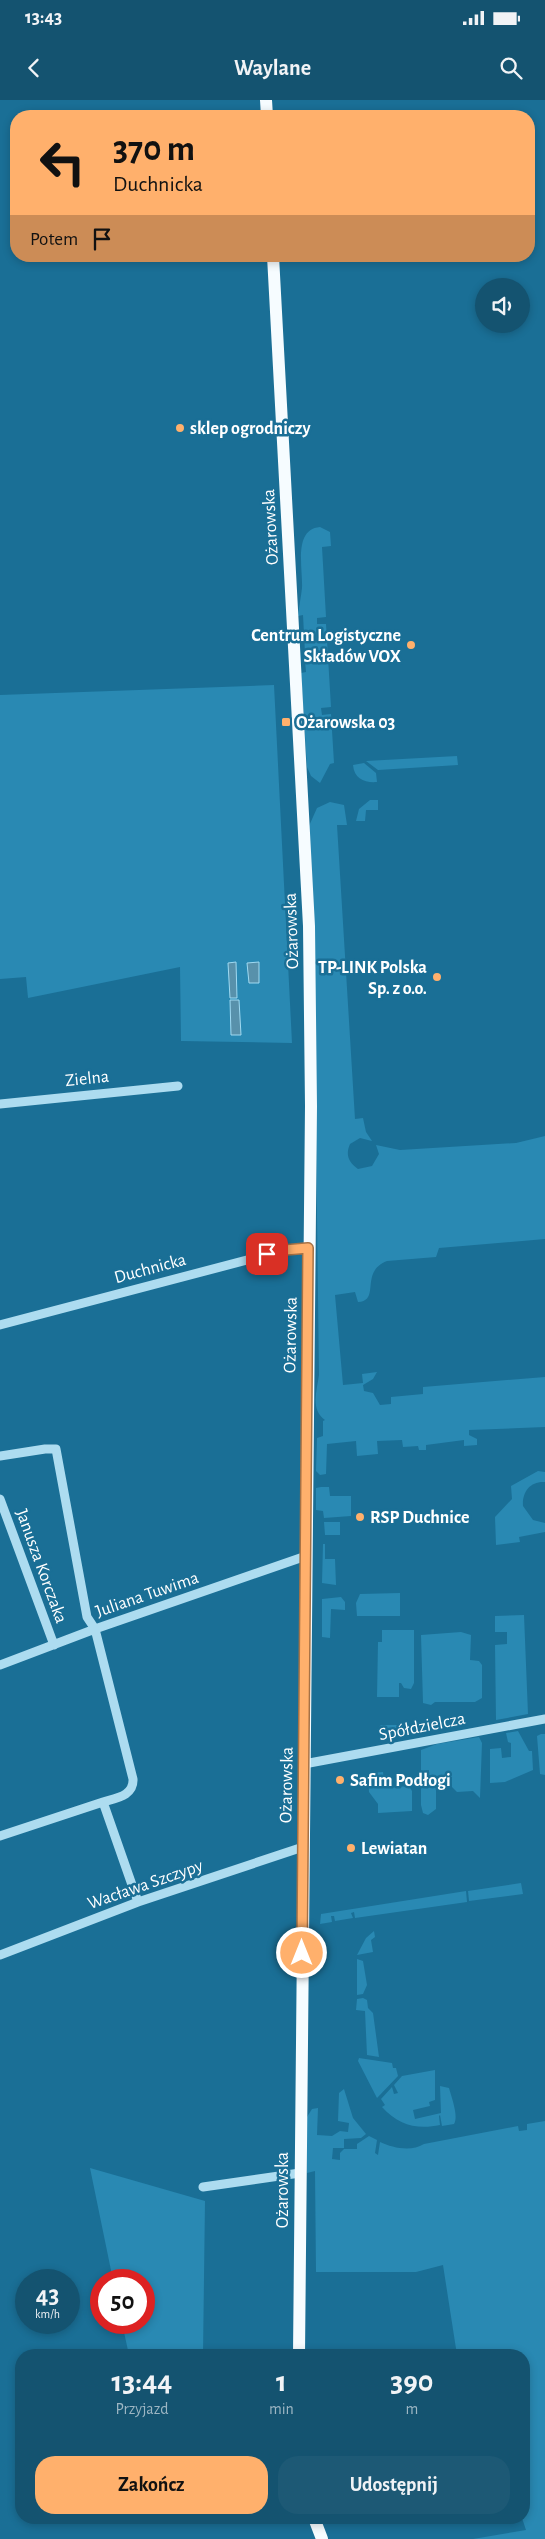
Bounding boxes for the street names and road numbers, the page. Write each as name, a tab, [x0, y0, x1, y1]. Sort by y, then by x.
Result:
street label: Ożarowska	[260, 488, 282, 566]
street label: Ożarowska	[282, 893, 302, 969]
street label: Zielna	[64, 1068, 110, 1090]
street label: Duchnicka	[112, 1251, 188, 1287]
street label: Ożarowska	[281, 1297, 301, 1373]
street label: Janusza Korczaka	[12, 1507, 70, 1626]
street label: Juliana Tuwima	[93, 1569, 201, 1621]
street label: Spółdzielcza	[377, 1710, 467, 1744]
street label: Ożarowska	[277, 1747, 297, 1823]
street label: Wacława Szczypy	[85, 1857, 206, 1913]
street label: Ożarowska	[274, 2152, 292, 2228]

